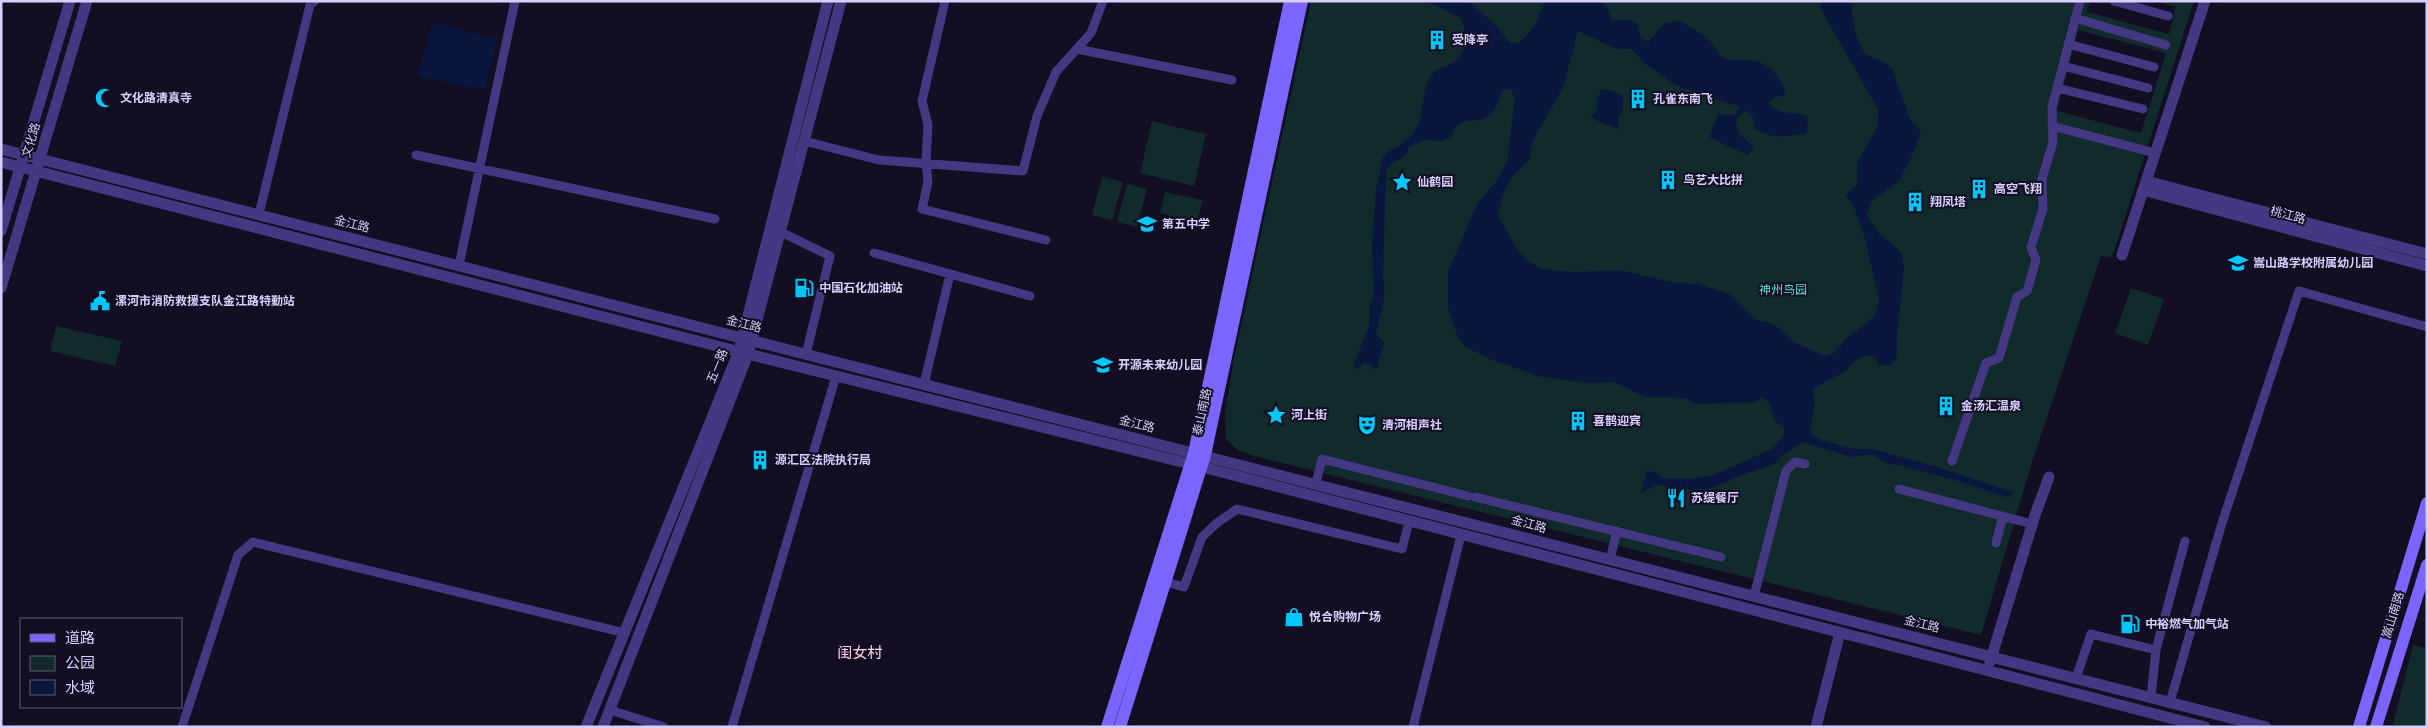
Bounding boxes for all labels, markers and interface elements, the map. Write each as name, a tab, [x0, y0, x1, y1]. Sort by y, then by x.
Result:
building icon: 受降亭	[1426, 29, 1448, 51]
place label: 受降亭	[1452, 32, 1488, 47]
mosque icon: 文化路清真寺	[94, 87, 116, 109]
building icon: 孔雀东南飞	[1627, 88, 1649, 110]
place label: 文化路清真寺	[120, 90, 192, 105]
place label: 孔雀东南飞	[1653, 91, 1713, 106]
street label: 文化路	[18, 120, 43, 159]
building icon: 鸟艺大比拼	[1657, 169, 1679, 191]
place icon: 仙鹤园	[1391, 171, 1413, 193]
place label: 鸟艺大比拼	[1683, 172, 1743, 187]
place label: 仙鹤园	[1417, 174, 1453, 189]
building icon: 高空飞翔	[1968, 178, 1990, 200]
place label: 高空飞翔	[1994, 181, 2042, 196]
building icon: 翔凤塔	[1904, 191, 1926, 213]
place label: 翔凤塔	[1930, 194, 1966, 209]
street label: 桃江路	[2269, 203, 2307, 226]
street label: 金江路	[333, 212, 371, 235]
school or university icon: 第五中学	[1136, 213, 1158, 235]
place label: 第五中学	[1162, 216, 1210, 231]
school or university icon: 嵩山路学校附属幼儿园	[2227, 252, 2249, 274]
place label: 嵩山路学校附属幼儿园	[2253, 255, 2373, 270]
fuel station icon: 中国石化加油站	[793, 277, 815, 299]
place label: 中国石化加油站	[819, 280, 903, 295]
park label: 神州鸟园	[1759, 282, 1807, 297]
public building icon: 漯河市消防救援支队金江路特勤站	[89, 290, 111, 312]
place label: 漯河市消防救援支队金江路特勤站	[115, 293, 295, 308]
street label: 金江路	[725, 312, 763, 335]
street label: 五一路	[703, 346, 730, 385]
school or university icon: 开源未来幼儿园	[1092, 354, 1114, 376]
place label: 开源未来幼儿园	[1118, 357, 1202, 372]
street label: 泰山南路	[1189, 387, 1214, 437]
building icon: 金汤汇温泉	[1935, 395, 1957, 417]
place label: 金汤汇温泉	[1961, 398, 2021, 413]
place icon: 河上街	[1265, 404, 1287, 426]
place label: 河上街	[1291, 407, 1327, 422]
building icon: 喜鹊迎宾	[1567, 410, 1589, 432]
street label: 金江路	[1118, 412, 1156, 435]
place label: 喜鹊迎宾	[1593, 413, 1641, 428]
theatre icon: 清河相声社	[1356, 414, 1378, 436]
place label: 清河相声社	[1382, 417, 1442, 432]
building icon: 源汇区法院执行局	[749, 449, 771, 471]
place label: 源汇区法院执行局	[775, 452, 871, 467]
restaurant icon: 苏缇餐厅	[1665, 487, 1687, 509]
place label: 苏缇餐厅	[1691, 490, 1739, 505]
street label: 金江路	[1510, 512, 1548, 535]
street label: 嵩山南路	[2378, 590, 2407, 640]
shop icon: 悦合购物广场	[1283, 606, 1305, 628]
place label: 悦合购物广场	[1309, 609, 1381, 624]
street label: 金江路	[1903, 612, 1941, 635]
fuel station icon: 中裕燃气加气站	[2119, 613, 2141, 635]
place label: 中裕燃气加气站	[2145, 616, 2229, 631]
legend	[20, 618, 182, 708]
text: 道路	[65, 628, 95, 646]
district label: 闺女村	[837, 643, 883, 661]
text: 公园	[65, 653, 95, 671]
text: 水域	[65, 678, 95, 696]

